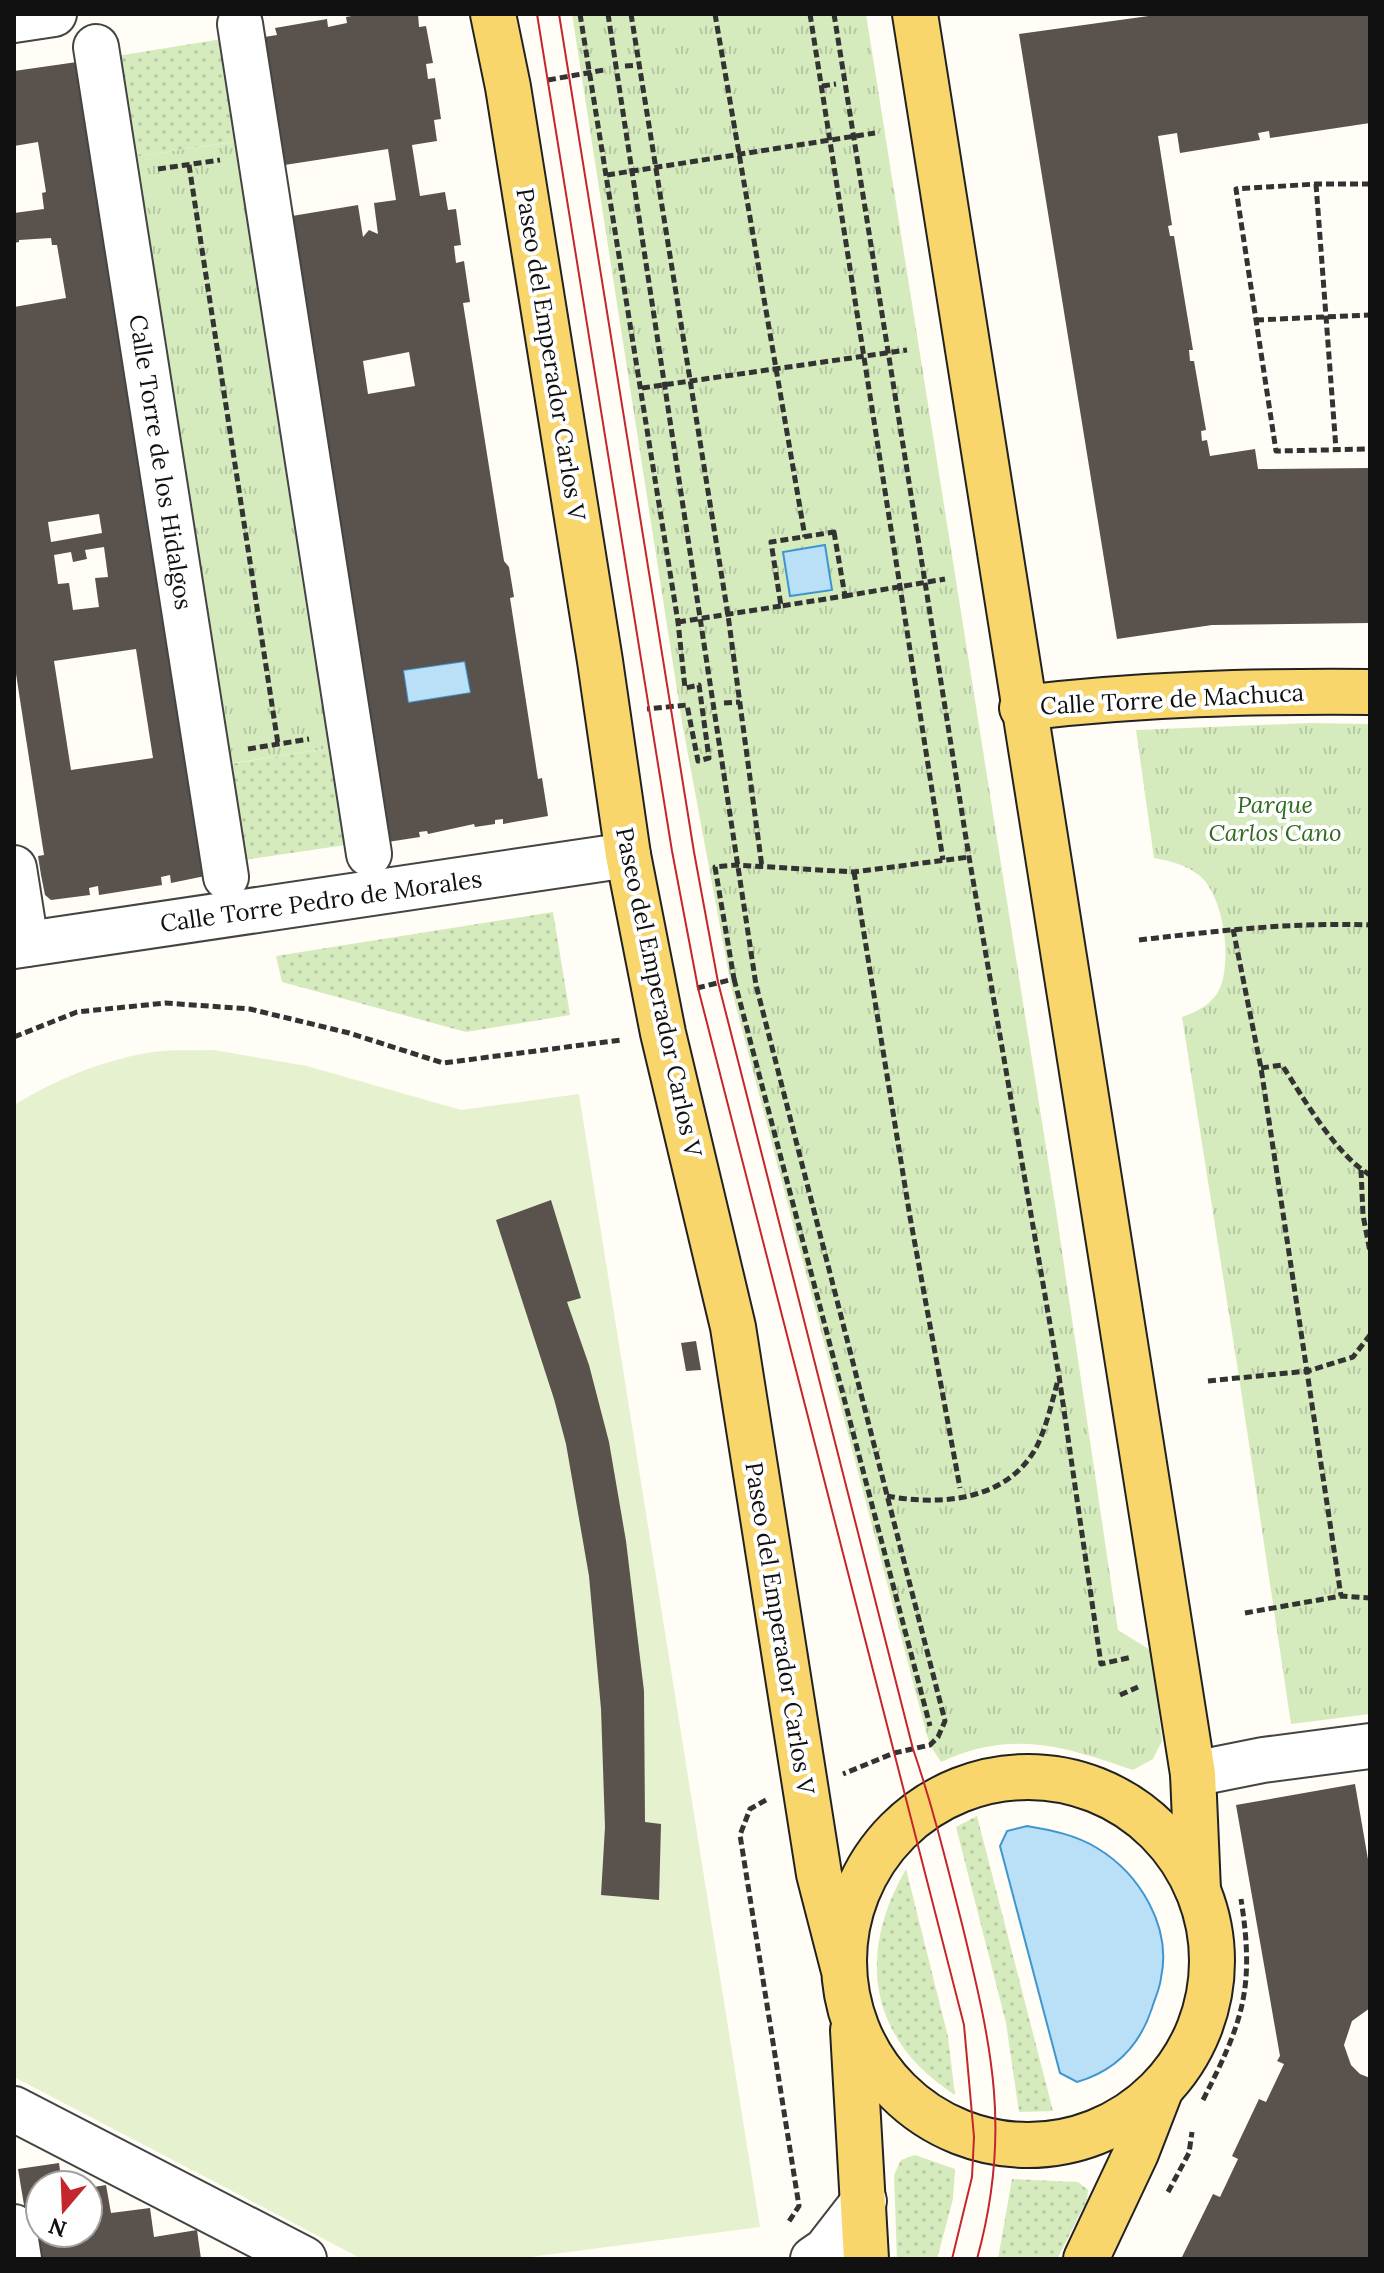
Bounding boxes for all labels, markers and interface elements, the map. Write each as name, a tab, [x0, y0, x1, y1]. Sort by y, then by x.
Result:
street label: Paseo del Emperador Carlos V	[509, 186, 593, 524]
street label: Calle Torre de los Hidalgos	[122, 312, 200, 612]
street label: Calle Torre de Machuca	[1039, 677, 1305, 721]
park label: Parque Carlos Cano	[1208, 789, 1342, 848]
street label: Paseo del Emperador Carlos V	[609, 825, 709, 1161]
street label: Calle Torre Pedro de Morales	[158, 863, 484, 939]
street label: Paseo del Emperador Carlos V	[738, 1460, 822, 1798]
north arrow	[24, 2169, 104, 2249]
text: N	[45, 2212, 70, 2244]

